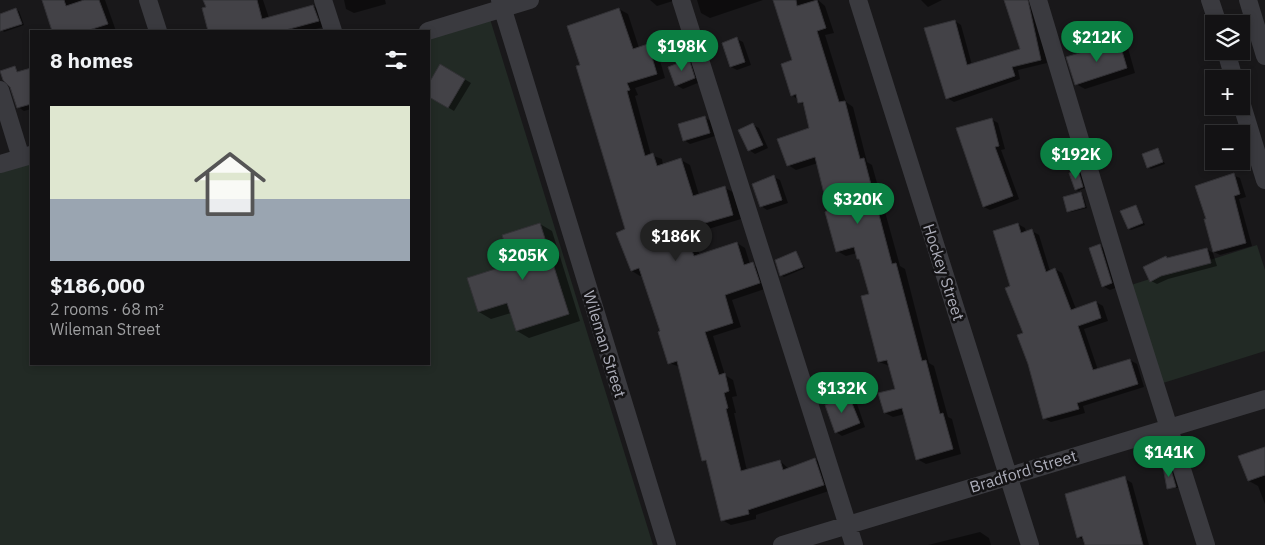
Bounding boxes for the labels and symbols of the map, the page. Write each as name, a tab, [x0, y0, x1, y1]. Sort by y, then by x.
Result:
pin: $212K	[1062, 20, 1132, 63]
pin: $198K	[647, 30, 717, 72]
pin: $192K	[1041, 138, 1111, 180]
pin: $320K	[823, 182, 893, 225]
pin: $186K	[641, 220, 711, 262]
street label: Hockey Street	[919, 221, 969, 323]
pin: $205K	[488, 238, 558, 281]
street label: Wileman Street	[579, 288, 631, 400]
pin: $132K	[807, 372, 877, 414]
pin: $141K	[1134, 436, 1204, 478]
street label: Bradford Street	[967, 445, 1079, 497]

